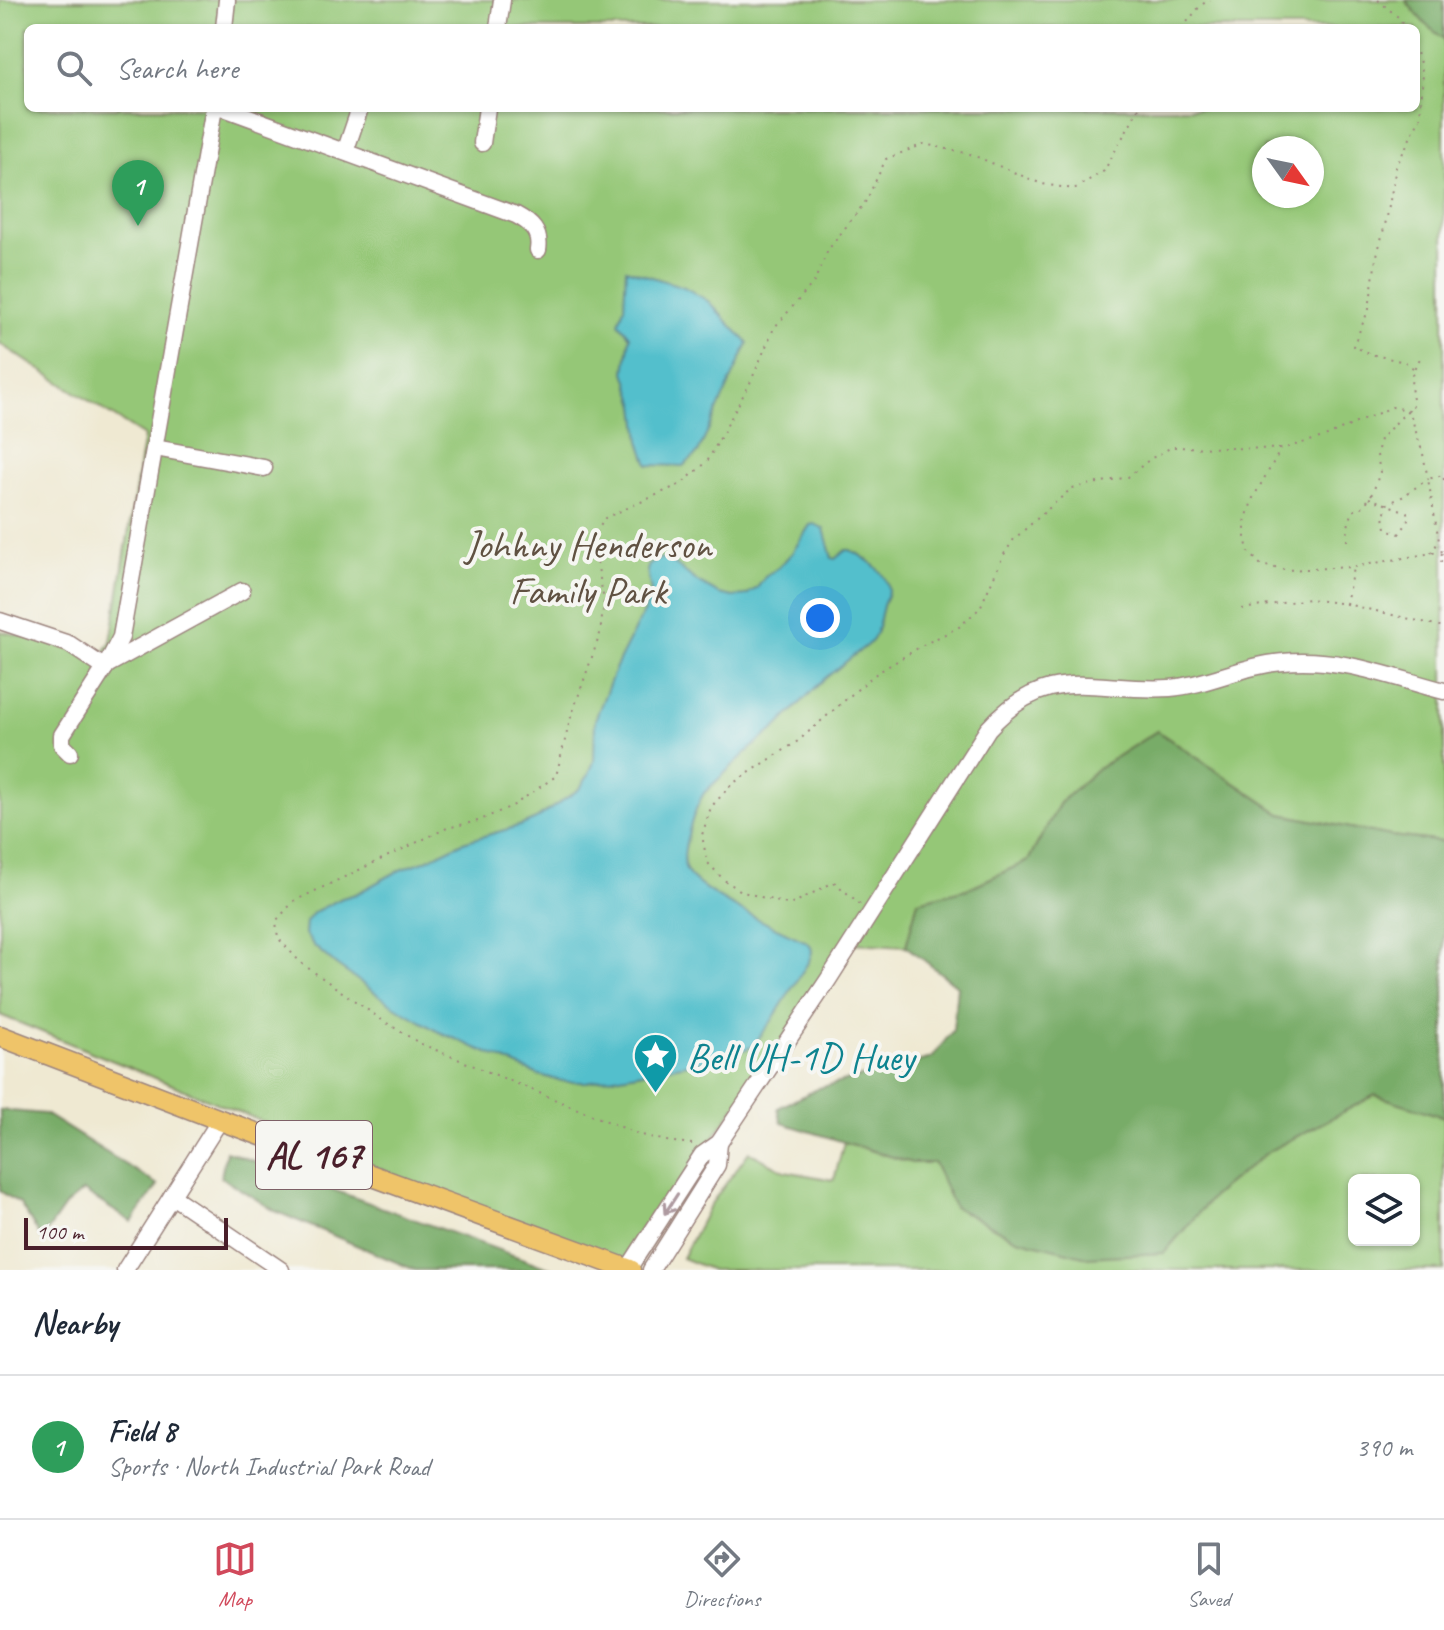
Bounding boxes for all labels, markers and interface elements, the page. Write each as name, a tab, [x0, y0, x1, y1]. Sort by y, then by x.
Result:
search box	[24, 24, 1420, 112]
icon: search	[52, 46, 96, 90]
text: Search here	[116, 49, 238, 87]
north arrow	[1252, 136, 1324, 208]
pin: 1	[112, 160, 164, 226]
park label: Johhny Henderson Family Park	[463, 520, 713, 616]
your location	[800, 598, 840, 638]
place icon: Bell UH-1D Huey	[632, 1032, 680, 1095]
place label: Bell UH-1D Huey	[687, 1032, 917, 1082]
road number: AL 167	[256, 1121, 372, 1189]
map controls	[1348, 1174, 1420, 1246]
button: layers	[1348, 1174, 1420, 1246]
one-way arrow	[663, 1192, 679, 1214]
scale bar	[24, 1214, 228, 1250]
text: 100 m	[36, 1218, 83, 1246]
text: Nearby	[32, 1301, 118, 1344]
text: Field 8	[108, 1412, 176, 1450]
text: 1	[52, 1431, 64, 1464]
text: 390 m	[1356, 1431, 1412, 1464]
text: Sports · North Industrial Park Road	[108, 1450, 430, 1483]
tab: Map	[213, 1537, 257, 1613]
tab: Directions	[684, 1537, 760, 1613]
tab: Saved	[1187, 1537, 1231, 1613]

